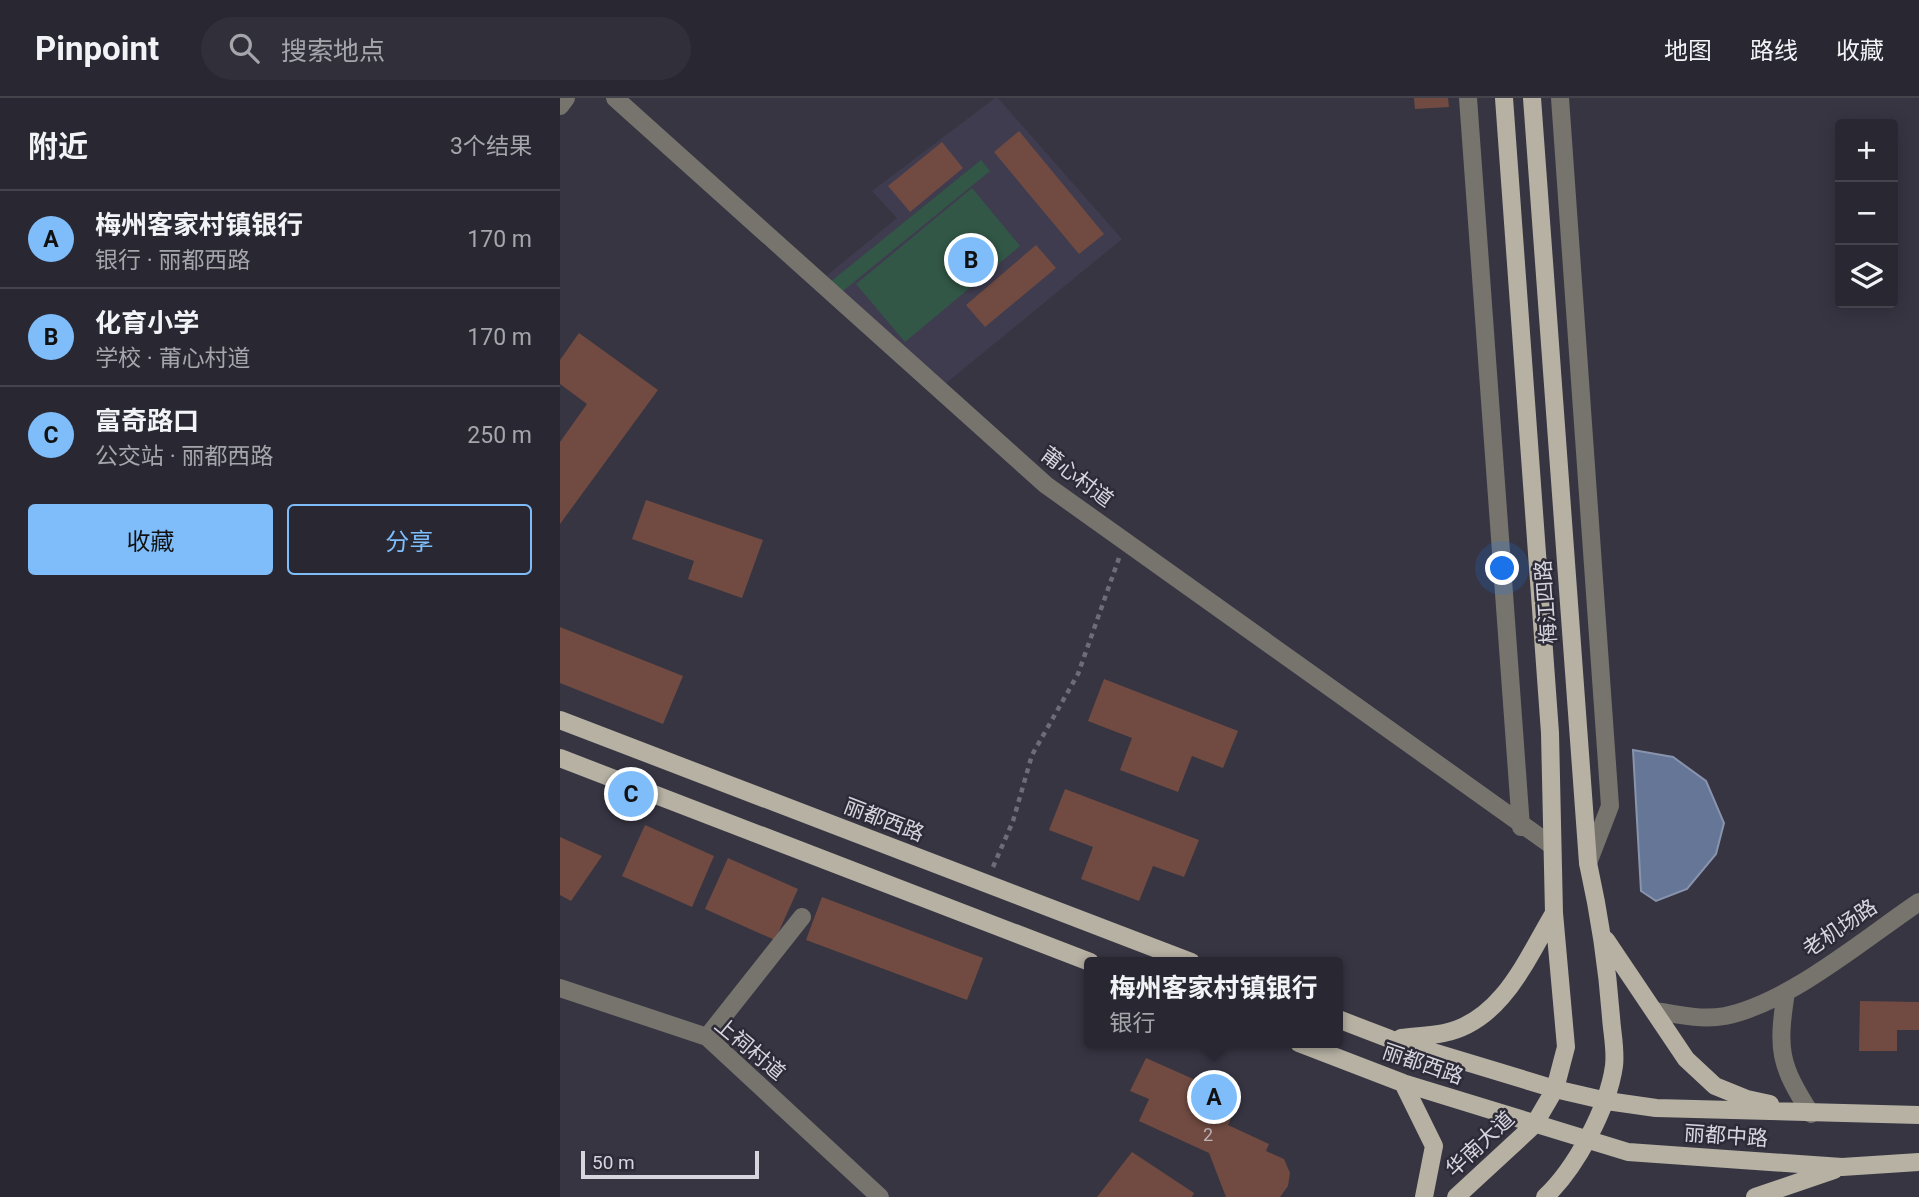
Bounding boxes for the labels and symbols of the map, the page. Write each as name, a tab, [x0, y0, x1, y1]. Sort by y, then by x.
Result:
pin: B	[948, 234, 994, 286]
street label: 莆心村道	[1036, 442, 1118, 512]
your location	[1485, 551, 1519, 585]
street label: 梅江四路	[1531, 559, 1561, 645]
pin: C	[608, 768, 654, 820]
street label: 丽都西路	[840, 794, 928, 846]
street label: 老机场路	[1798, 895, 1882, 961]
street label: 上祠村道	[710, 1013, 790, 1085]
street label: 丽都西路	[1379, 1039, 1467, 1089]
pin: A	[1191, 1071, 1237, 1123]
street label: 华南大道	[1441, 1107, 1519, 1181]
street label: 丽都中路	[1683, 1121, 1769, 1151]
house number: 2	[1203, 1124, 1213, 1145]
scale bar	[581, 1148, 760, 1180]

